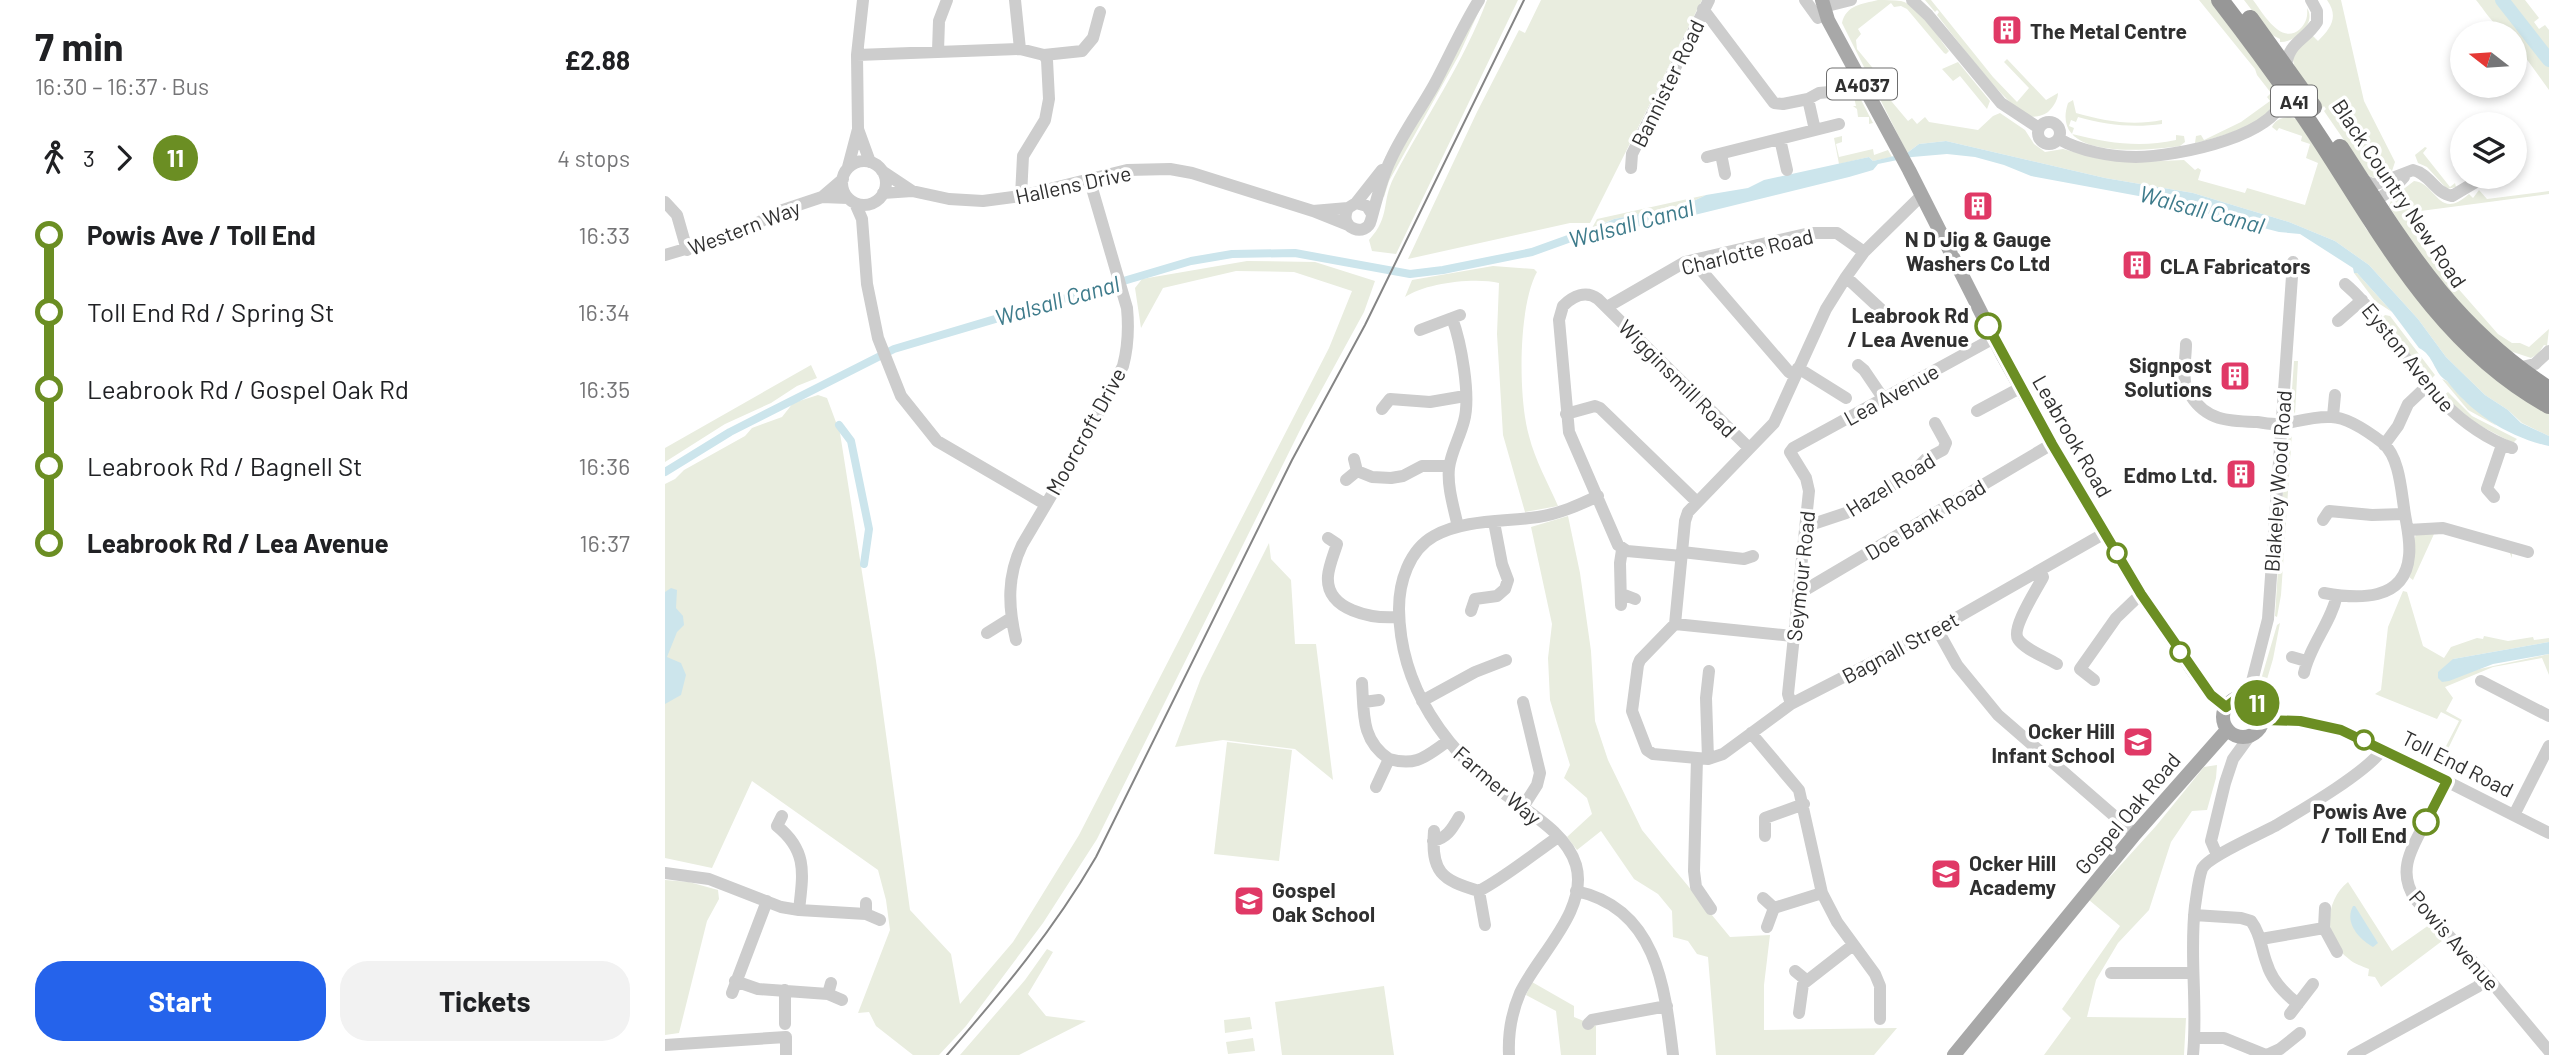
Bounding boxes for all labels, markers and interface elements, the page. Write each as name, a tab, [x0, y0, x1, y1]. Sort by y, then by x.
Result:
building icon: The Metal Centre	[1990, 13, 2024, 47]
street label: Bannister Road	[1625, 15, 1709, 151]
place label: The Metal Centre	[2030, 18, 2187, 43]
north arrow	[2450, 21, 2527, 98]
map controls	[2450, 21, 2527, 189]
text: 7 min	[35, 23, 124, 69]
text: £2.88	[564, 44, 630, 75]
road number: A4037	[1827, 68, 1897, 100]
text: 16:30 – 16:37 · Bus	[35, 72, 209, 100]
road number: A41	[2271, 86, 2317, 116]
street label: Black Country New Road	[2328, 94, 2472, 292]
button: layers	[2450, 112, 2527, 189]
icon: walk	[35, 139, 73, 177]
icon: forward	[105, 139, 143, 177]
text: 11	[167, 143, 184, 172]
text: 3	[83, 144, 95, 172]
text: 4 stops	[557, 144, 630, 172]
street label: Hallens Drive	[1013, 160, 1133, 208]
water label: Walsall Canal	[2136, 179, 2268, 239]
building icon: N D Jig & Gauge Washers Co Ltd	[1961, 189, 1995, 223]
water label: Walsall Canal	[1565, 193, 1697, 253]
street label: Western Way	[684, 194, 804, 260]
text: Powis Ave / Toll End	[87, 219, 316, 250]
text: 16:33	[579, 221, 630, 249]
street label: Charlotte Road	[1678, 222, 1816, 280]
place label: N D Jig & Gauge Washers Co Ltd	[1905, 226, 2051, 275]
building icon: CLA Fabricators	[2120, 248, 2154, 282]
place label: CLA Fabricators	[2160, 253, 2311, 278]
water label: Walsall Canal	[991, 269, 1123, 331]
text: Toll End Rd / Spring St	[87, 296, 335, 327]
text: 16:34	[578, 298, 630, 326]
street label: Eyston Avenue	[2357, 298, 2461, 416]
place label: Leabrook Rd / Lea Avenue	[1847, 302, 1969, 351]
marker: Leabrook Rd / Lea Avenue	[1975, 313, 2001, 339]
street label: Wigginsmill Road	[1614, 314, 1742, 442]
place label: Signpost Solutions	[2124, 352, 2212, 401]
street label: Lea Avenue	[1839, 358, 1943, 430]
building icon: Signpost Solutions	[2218, 359, 2252, 393]
street label: Moorcroft Drive	[1040, 363, 1130, 499]
street label: Leabrook Road	[2028, 371, 2118, 501]
text: Leabrook Rd / Gospel Oak Rd	[87, 373, 409, 404]
text: 16:35	[579, 375, 630, 403]
street label: Blakeley Wood Road	[2258, 389, 2296, 573]
street label: Hazel Road	[1841, 447, 1939, 521]
text: Leabrook Rd / Bagnell St	[87, 450, 363, 481]
text: 16:36	[579, 452, 630, 480]
building icon: Edmo Ltd.	[2224, 457, 2258, 491]
place label: Edmo Ltd.	[2123, 462, 2218, 487]
street label: Doe Bank Road	[1860, 473, 1990, 565]
street label: Seymour Road	[1781, 510, 1819, 642]
text: Leabrook Rd / Lea Avenue	[87, 527, 389, 558]
text: 16:37	[580, 529, 630, 557]
unlabelled marker	[2107, 543, 2127, 563]
street label: Bagnall Street	[1838, 606, 1962, 688]
unlabelled marker	[2170, 642, 2190, 662]
line badge: 11	[2225, 680, 2289, 726]
text: 11	[2248, 688, 2266, 717]
place label: Ocker Hill Infant School	[1992, 718, 2115, 767]
street label: Toll End Road	[2398, 724, 2518, 802]
school or university icon: Ocker Hill Infant School	[2121, 725, 2155, 759]
unlabelled marker	[2354, 730, 2374, 750]
street label: Farmer Way	[1449, 740, 1547, 830]
street label: Gospel Oak Road	[2069, 747, 2185, 879]
place label: Powis Ave / Toll End	[2313, 798, 2407, 847]
marker: Powis Ave / Toll End	[2413, 809, 2439, 835]
place label: Ocker Hill Academy	[1969, 850, 2057, 899]
school or university icon: Ocker Hill Academy	[1929, 857, 1963, 891]
place label: Gospel Oak School	[1272, 877, 1375, 926]
school or university icon: Gospel Oak School	[1232, 884, 1266, 918]
street label: Powis Avenue	[2405, 885, 2505, 995]
button: Start	[35, 961, 326, 1041]
button: Tickets	[340, 961, 630, 1041]

